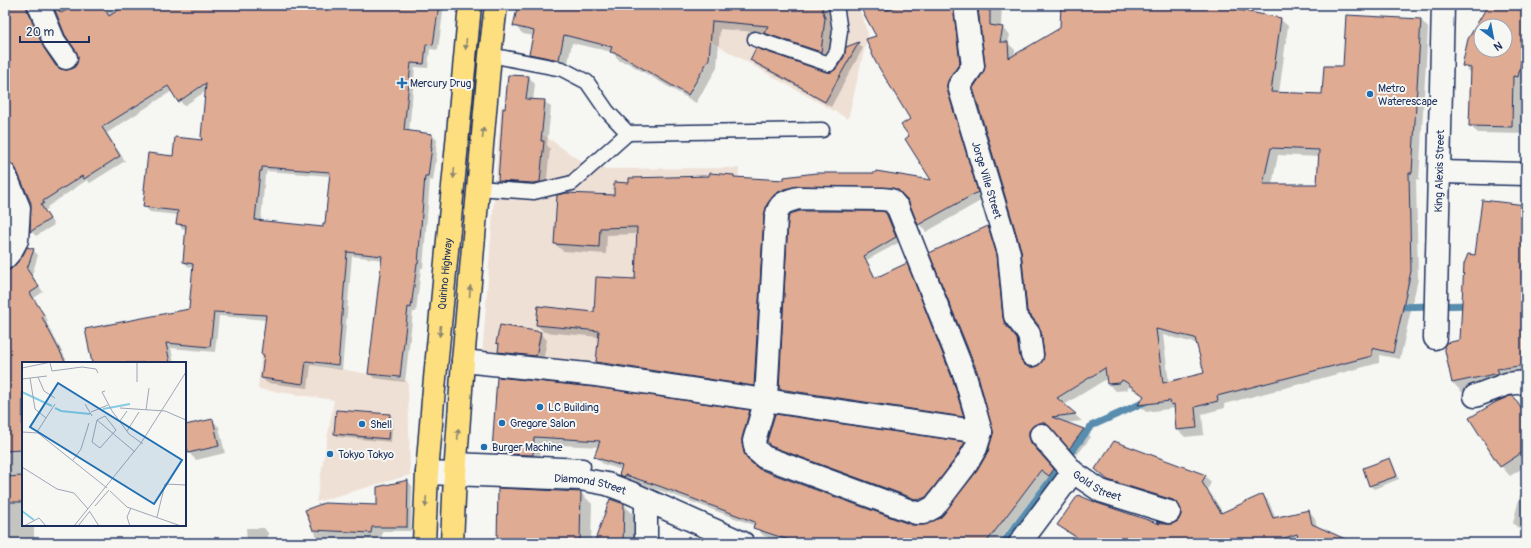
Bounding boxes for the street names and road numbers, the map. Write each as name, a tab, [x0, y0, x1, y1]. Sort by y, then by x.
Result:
street label: King Alexis Street	[1432, 129, 1447, 212]
street label: Jorge Ville Street	[969, 140, 1005, 221]
street label: Quirino Highway	[435, 237, 455, 310]
street label: Gold Street	[1070, 467, 1124, 504]
street label: Diamond Street	[554, 471, 629, 497]

